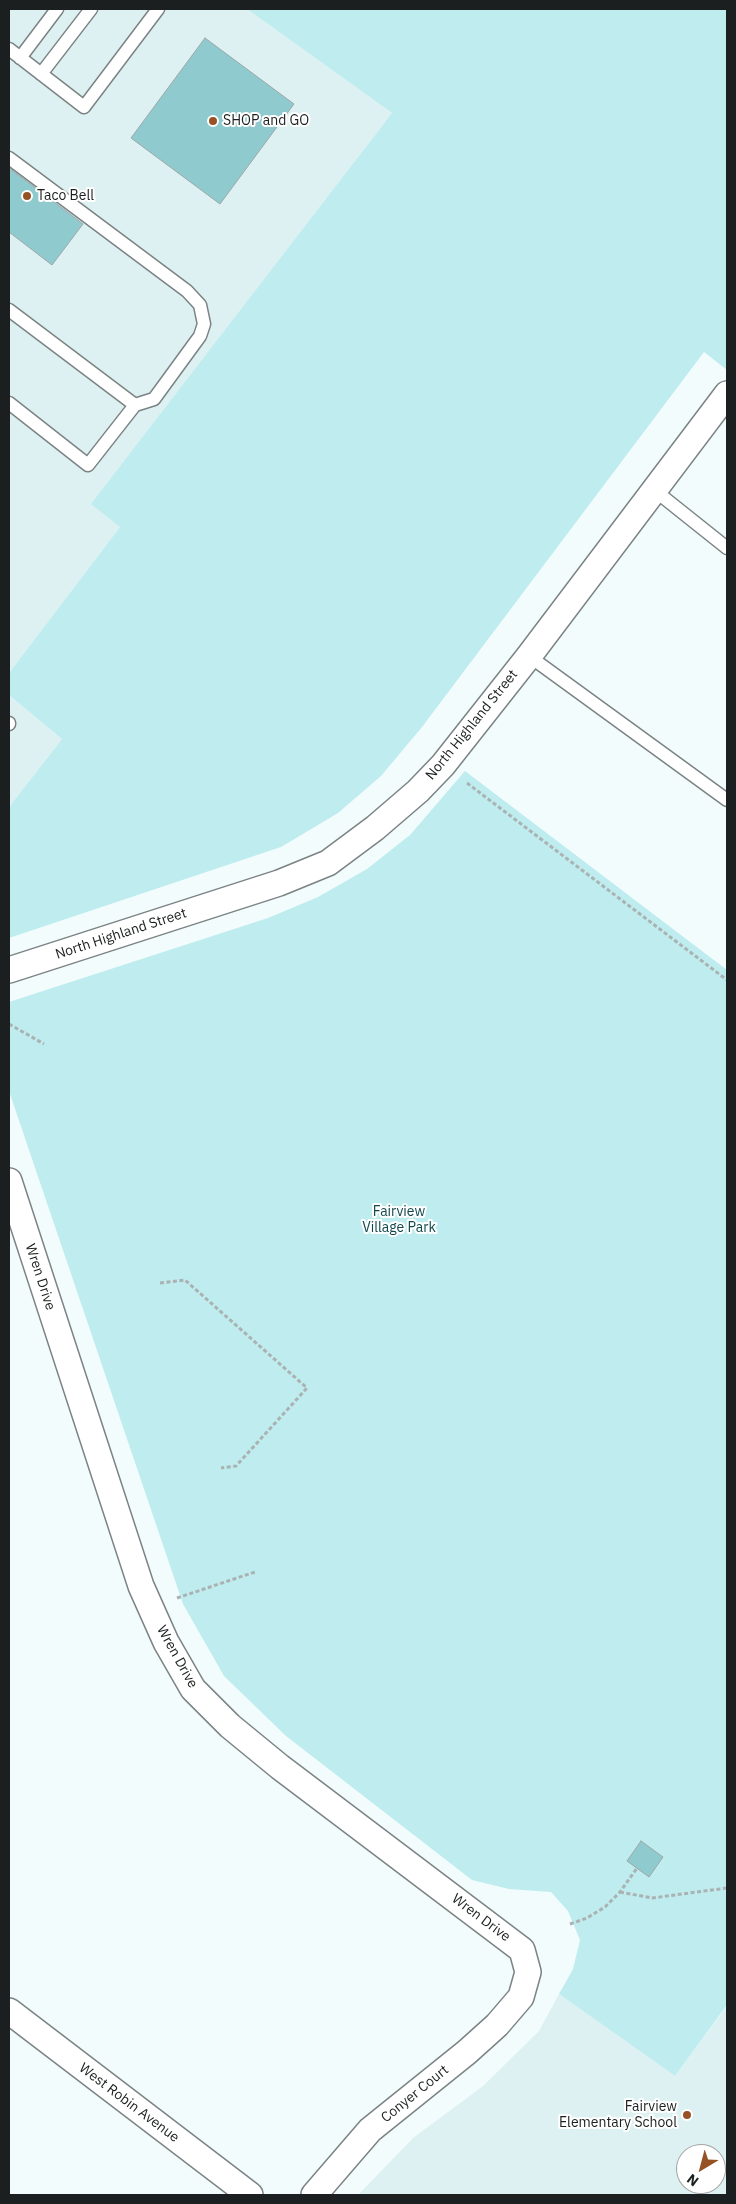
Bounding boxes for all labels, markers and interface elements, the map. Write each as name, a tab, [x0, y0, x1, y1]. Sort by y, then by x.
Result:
place label: SHOP and GO	[223, 113, 309, 129]
marker: SHOP and GO	[207, 115, 219, 127]
place label: Taco Bell	[37, 188, 94, 204]
marker: Taco Bell	[21, 190, 33, 202]
street label: North Highland Street	[422, 667, 522, 783]
street label: North Highland Street	[53, 905, 189, 963]
park label: Fairview Village Park	[362, 1204, 436, 1236]
street label: Wren Drive	[21, 1242, 59, 1312]
street label: Wren Drive	[153, 1623, 201, 1691]
street label: Wren Drive	[448, 1891, 514, 1945]
street label: West Robin Avenue	[76, 2060, 182, 2146]
street label: Conyer Court	[378, 2062, 452, 2126]
place label: Fairview Elementary School	[559, 2099, 677, 2132]
marker: Fairview Elementary School	[681, 2109, 693, 2121]
north arrow	[676, 2144, 726, 2194]
text: N	[683, 2170, 702, 2190]

